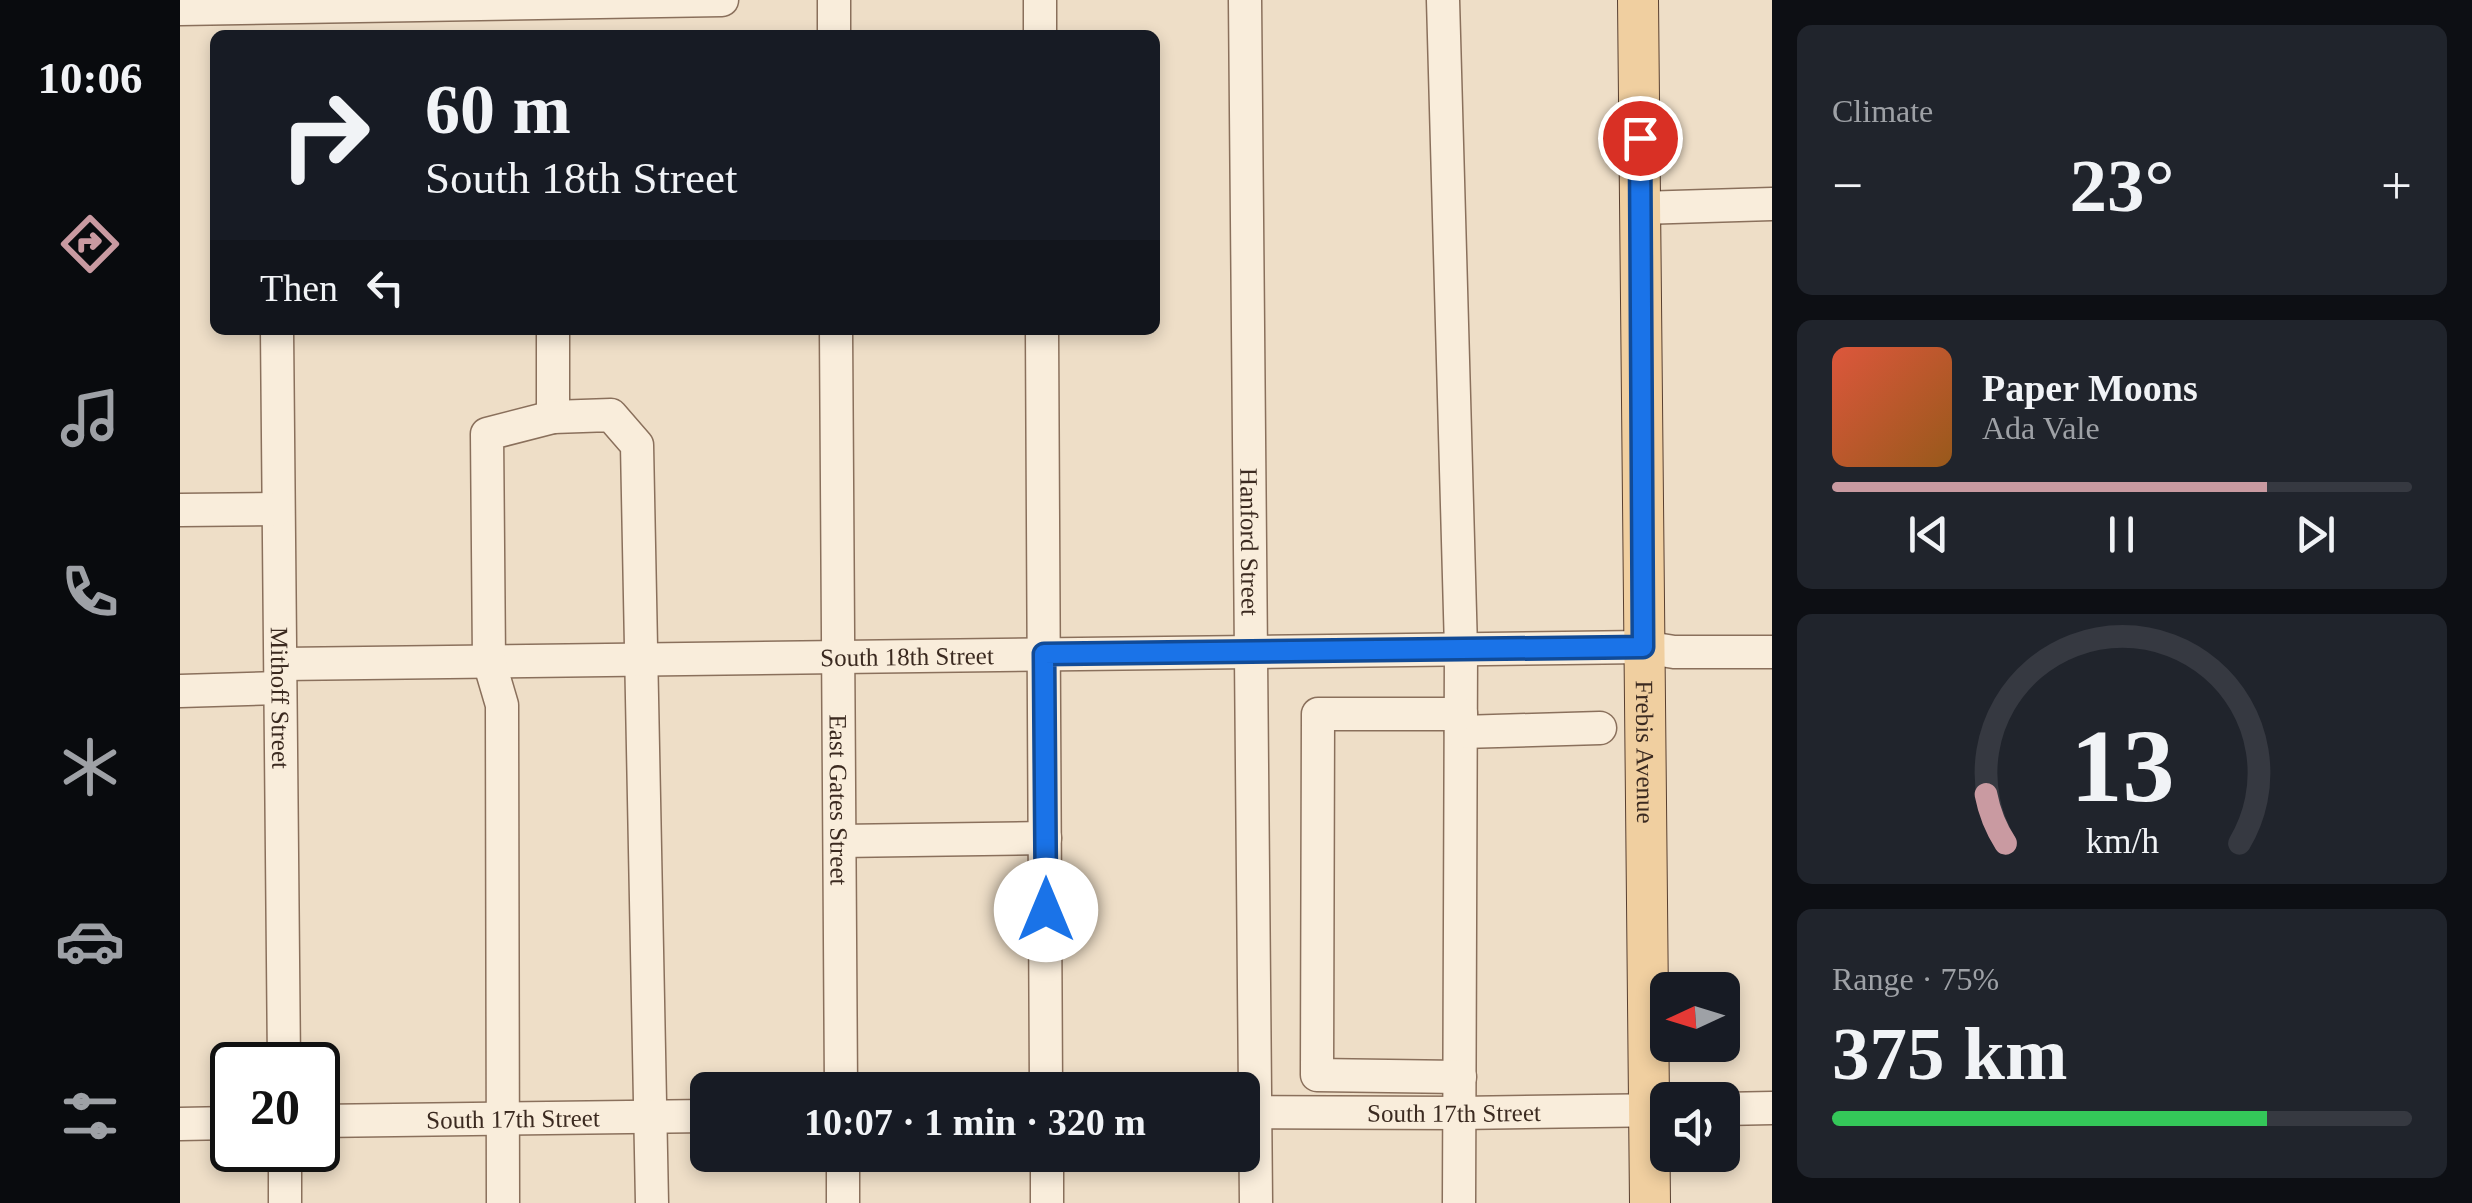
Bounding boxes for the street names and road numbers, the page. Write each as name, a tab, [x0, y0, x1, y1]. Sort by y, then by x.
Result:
street label: Hanford Street	[1236, 468, 1264, 616]
street label: Mithoff Street	[266, 627, 295, 769]
street label: South 18th Street	[820, 642, 994, 671]
street label: Frebis Avenue	[1631, 680, 1660, 824]
street label: East Gates Street	[825, 714, 853, 886]
street label: South 17th Street	[1367, 1098, 1541, 1127]
street label: South 17th Street	[426, 1104, 600, 1133]

